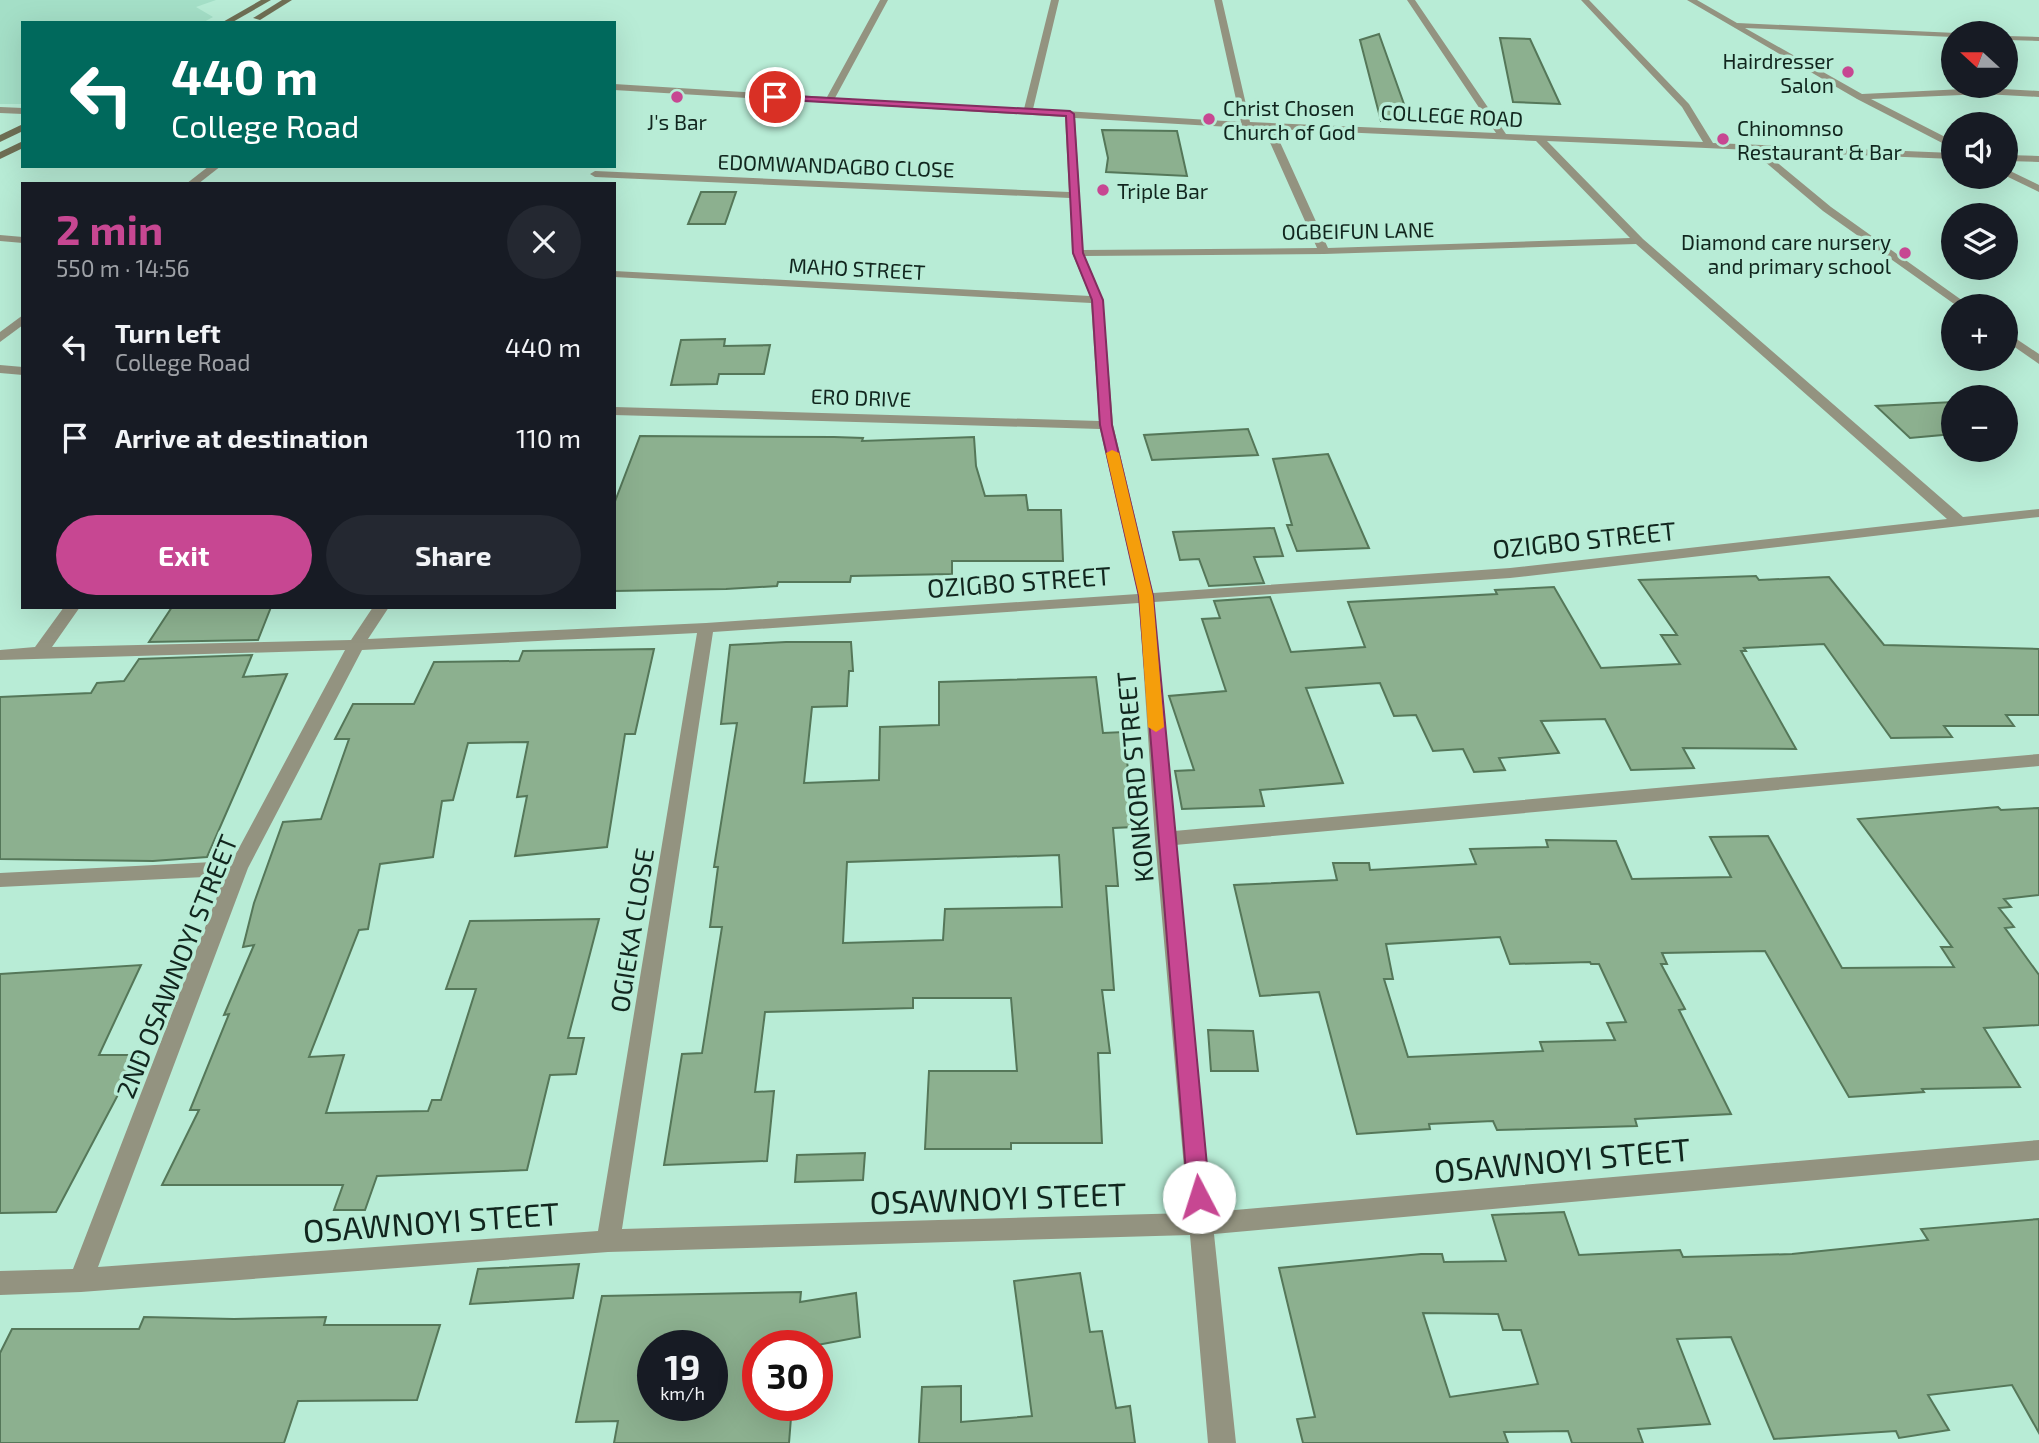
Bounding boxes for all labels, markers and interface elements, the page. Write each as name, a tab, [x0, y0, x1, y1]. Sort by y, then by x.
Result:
north arrow	[1941, 21, 2018, 98]
map controls	[1941, 21, 2018, 462]
text: 440 m	[171, 46, 318, 105]
place label: Hairdresser Salon	[1723, 48, 1835, 97]
icon: left	[56, 49, 147, 140]
marker: Hairdresser Salon	[1840, 64, 1856, 80]
pin	[745, 67, 805, 127]
icon: arrive	[756, 78, 794, 116]
marker: J's Bar	[669, 89, 685, 105]
place label: Christ Chosen Church of God	[1223, 95, 1356, 144]
street label: COLLEGE ROAD	[1380, 99, 1524, 131]
text: College Road	[171, 106, 359, 144]
place label: J's Bar	[647, 109, 707, 134]
marker: Christ Chosen Church of God	[1201, 111, 1217, 127]
button: sound	[1941, 112, 2018, 189]
place label: Chinomnso Restaurant & Bar	[1737, 115, 1903, 164]
marker: Chinomnso Restaurant & Bar	[1715, 131, 1731, 147]
street label: EDOMWANDAGBO CLOSE	[717, 148, 955, 182]
place label: Triple Bar	[1117, 178, 1209, 203]
marker: Triple Bar	[1095, 182, 1111, 198]
text: 2 min	[56, 203, 163, 253]
button: layers	[1941, 203, 2018, 280]
button: close	[507, 205, 581, 279]
street label: OGBEIFUN LANE	[1281, 216, 1435, 244]
place label: Diamond care nursery and primary school	[1681, 229, 1892, 278]
marker: Diamond care nursery and primary school	[1897, 245, 1913, 261]
street label: MAHO STREET	[788, 252, 926, 284]
text: 550 m · 14:56	[56, 254, 190, 282]
button: +	[1941, 294, 2018, 371]
text: Turn left	[115, 317, 221, 348]
icon: left	[56, 328, 94, 366]
text: 440 m	[505, 331, 581, 362]
text: College Road	[115, 348, 250, 376]
street label: ERO DRIVE	[810, 383, 912, 411]
button: −	[1941, 385, 2018, 462]
icon: arrive	[56, 419, 94, 457]
text: Arrive at destination	[115, 422, 368, 453]
text: 110 m	[516, 422, 581, 453]
street label: OZIGBO STREET	[1491, 514, 1677, 564]
button: Exit	[56, 515, 312, 595]
button: Share	[326, 515, 581, 595]
street label: OZIGBO STREET	[926, 559, 1112, 603]
street label: KONKORD STREET	[1109, 670, 1159, 884]
street label: 2ND OSAWNOYI STREET	[109, 830, 243, 1102]
street label: OGIEKA CLOSE	[603, 846, 659, 1014]
street label: OSAWNOYI STEET	[1432, 1129, 1692, 1189]
position arrow	[1162, 1160, 1236, 1234]
street label: OSAWNOYI STEET	[869, 1174, 1127, 1220]
street label: OSAWNOYI STEET	[301, 1193, 561, 1249]
speed limit sign: 30	[742, 1330, 833, 1421]
text: 19	[665, 1345, 700, 1387]
text: km/h	[660, 1382, 705, 1404]

